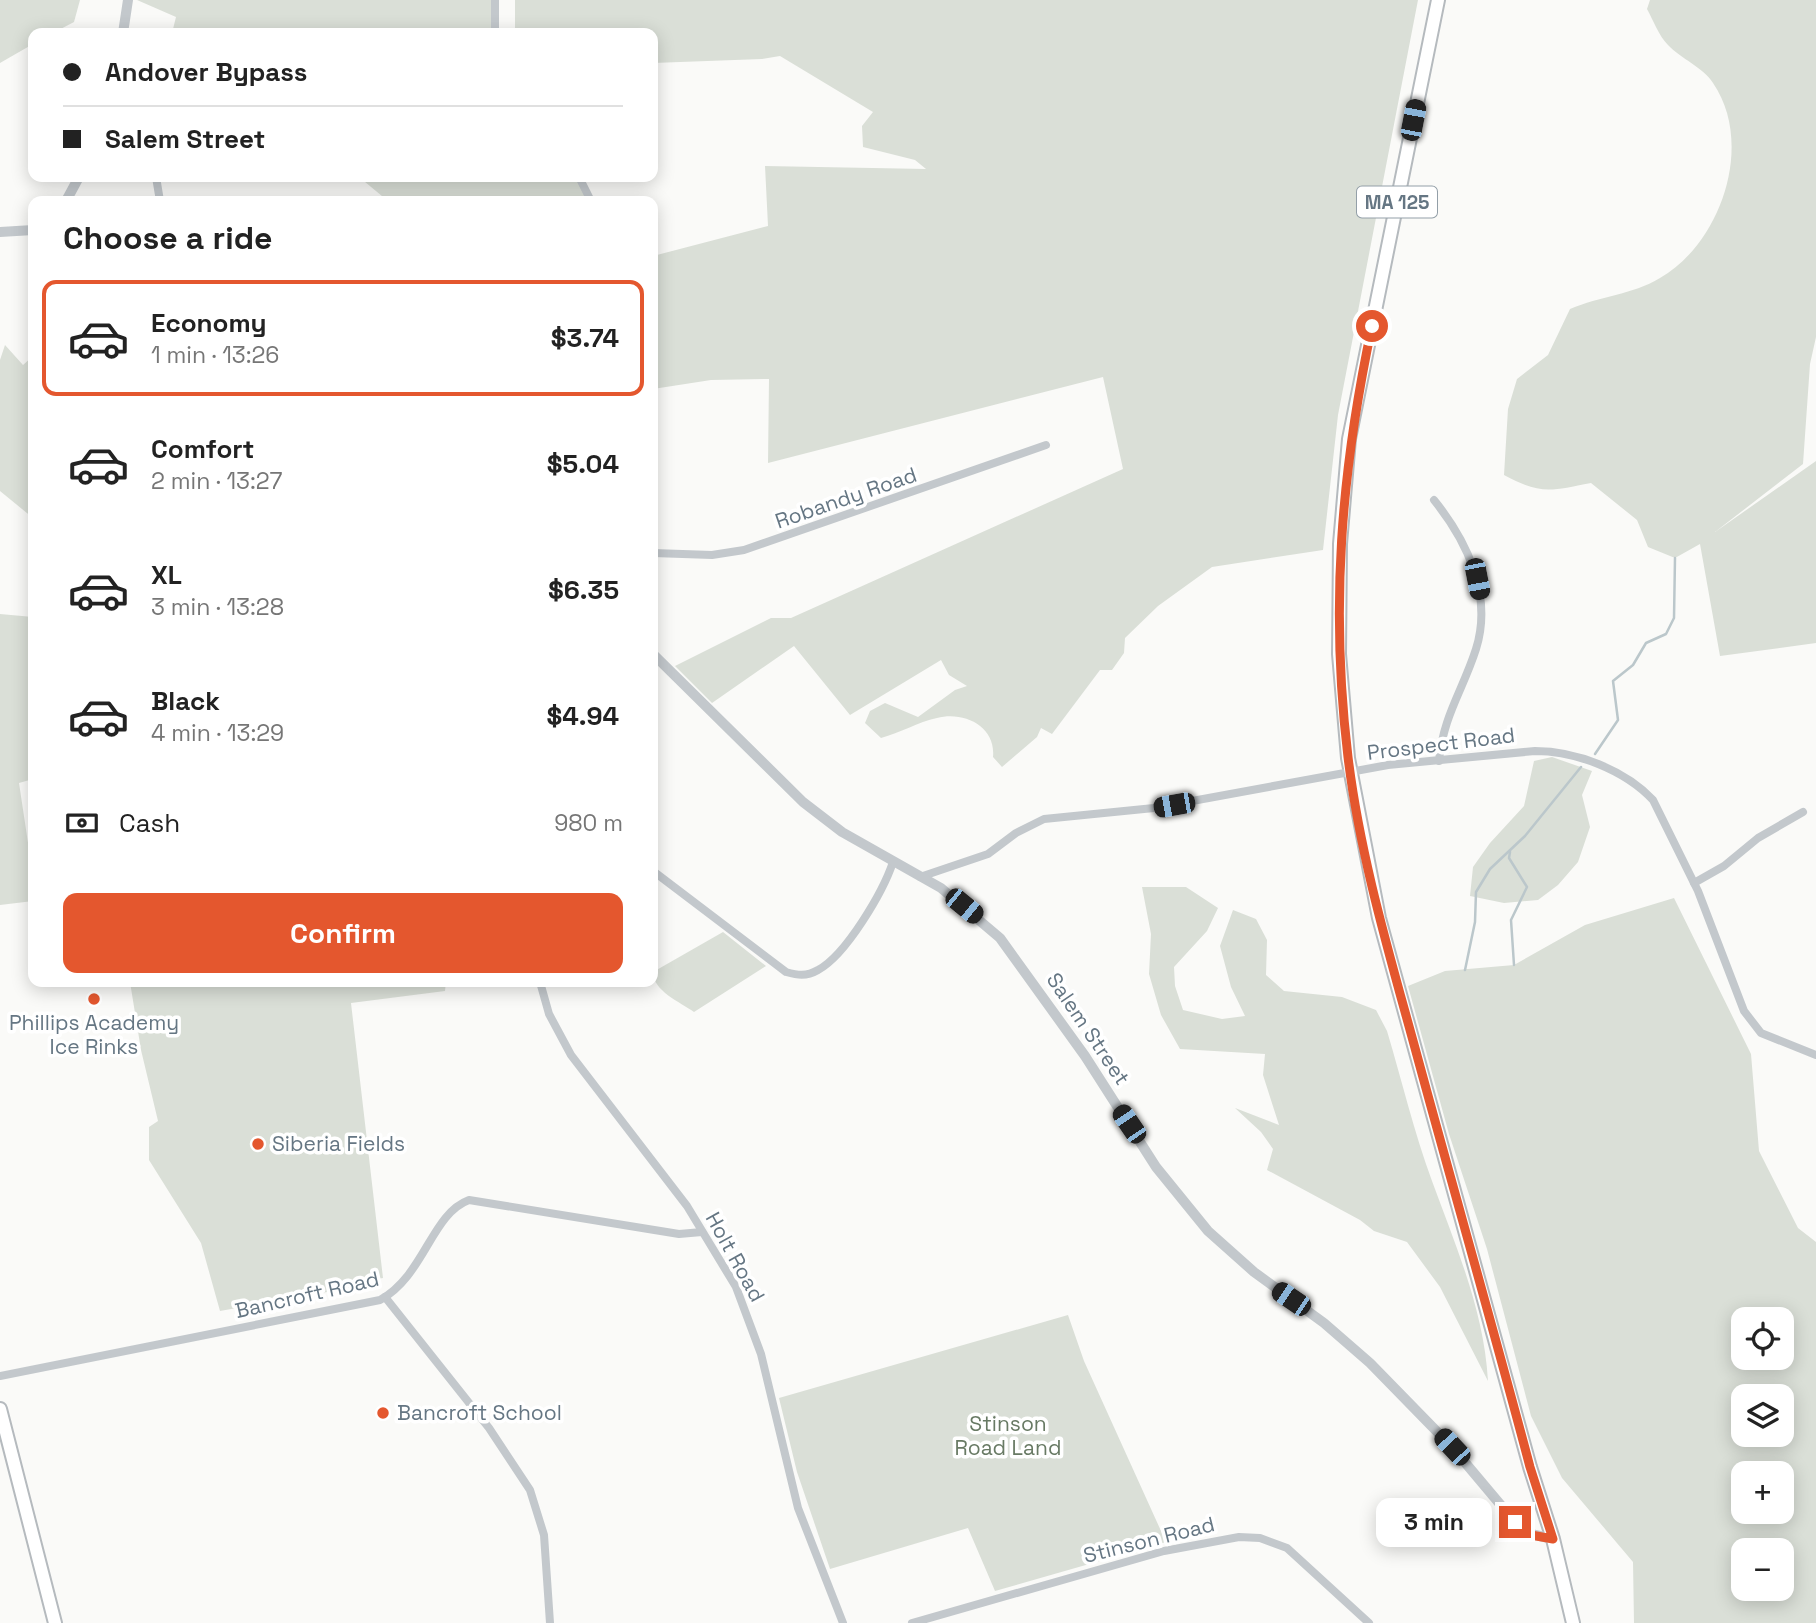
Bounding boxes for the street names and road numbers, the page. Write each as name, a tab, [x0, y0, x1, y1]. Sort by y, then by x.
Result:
road number: MA 125	[1357, 186, 1437, 218]
street label: Robandy Road	[771, 461, 920, 534]
street label: Prospect Road	[1365, 721, 1516, 766]
street label: Salem Street	[1041, 967, 1136, 1090]
street label: Holt Road	[700, 1207, 771, 1306]
street label: Bancroft Road	[232, 1265, 382, 1324]
street label: Stinson Road	[1080, 1510, 1217, 1569]

